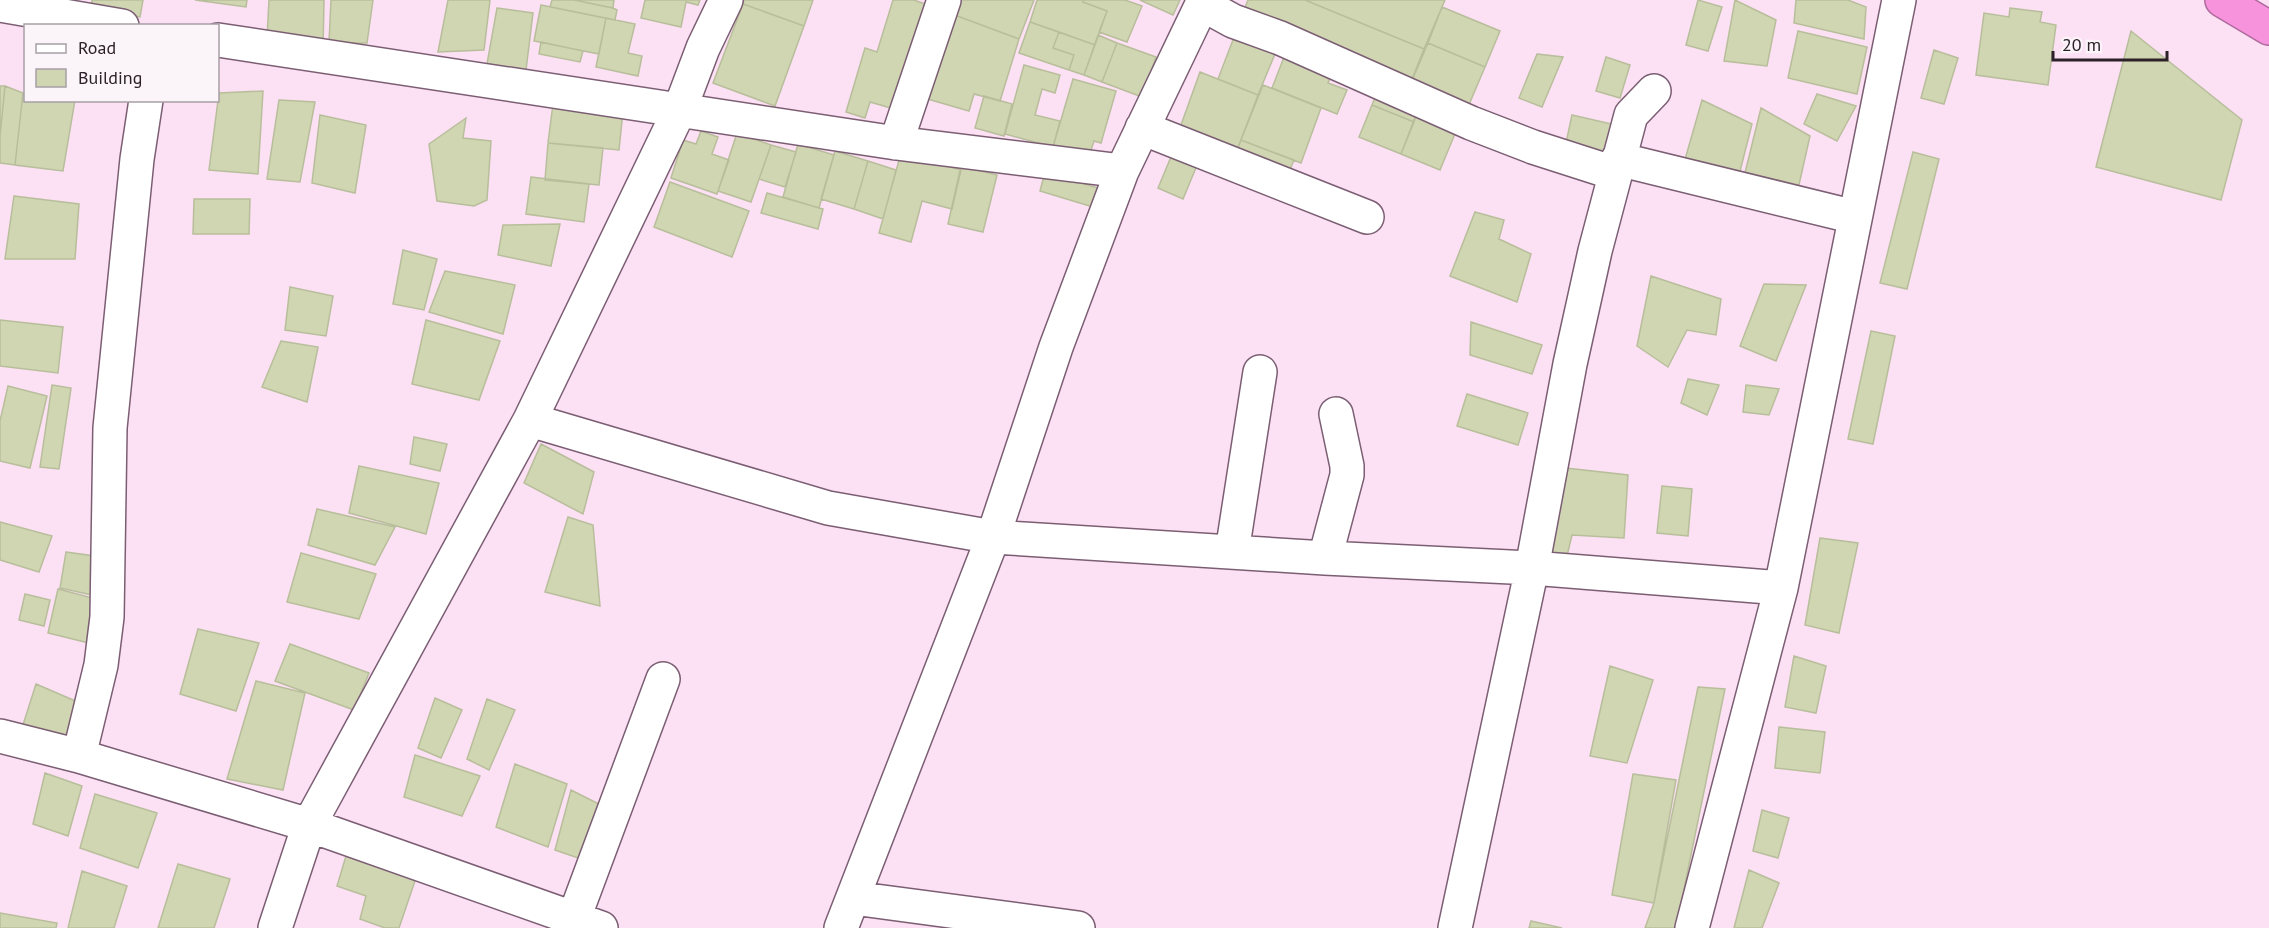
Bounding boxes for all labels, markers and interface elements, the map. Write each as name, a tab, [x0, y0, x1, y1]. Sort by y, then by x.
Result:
legend	[24, 24, 219, 102]
scale bar	[2053, 24, 2167, 62]
text: 20 m	[2062, 33, 2101, 56]
text: Road	[78, 36, 116, 59]
text: Building	[78, 66, 142, 89]

